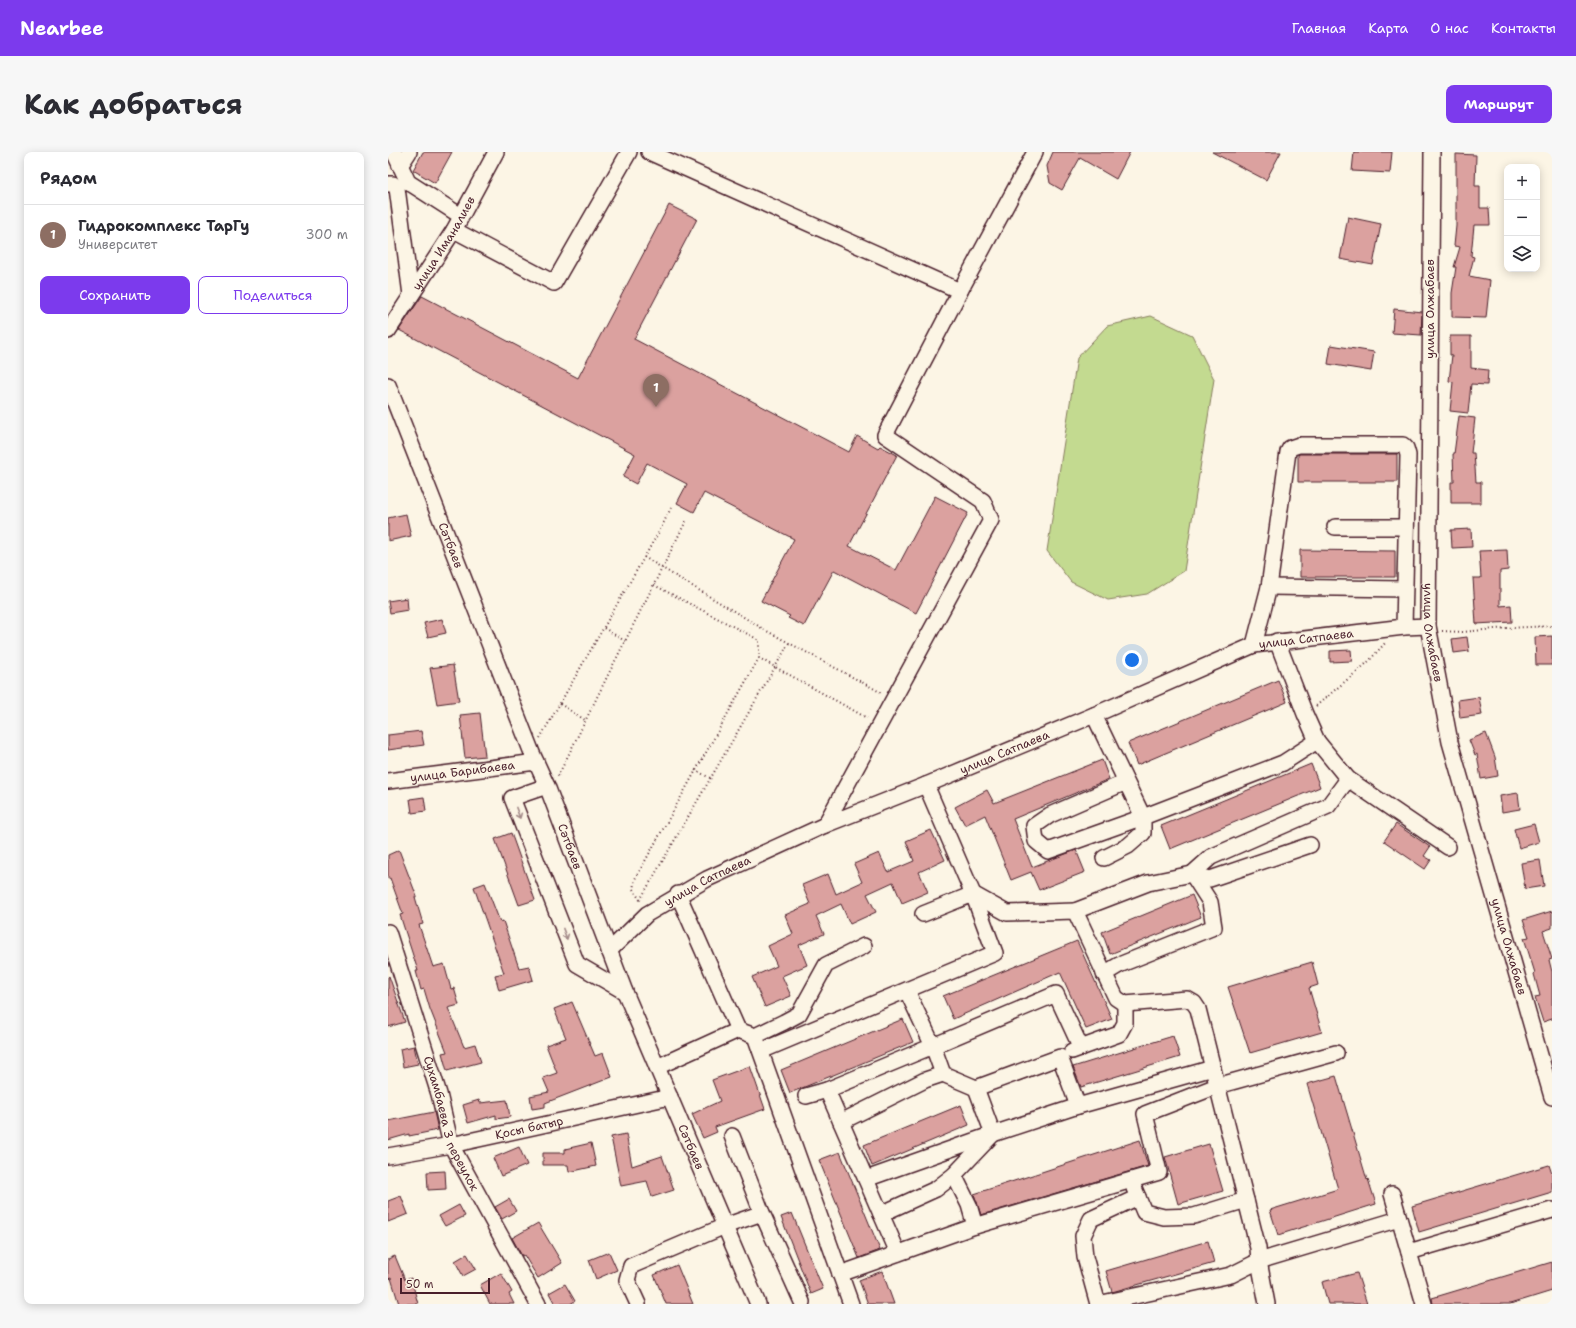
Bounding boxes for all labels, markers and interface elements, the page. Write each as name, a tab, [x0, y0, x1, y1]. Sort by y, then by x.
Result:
text: Nearbee	[20, 16, 104, 41]
text: Главная	[1292, 19, 1346, 37]
text: Карта	[1368, 19, 1408, 37]
text: О нас	[1430, 19, 1469, 37]
text: Контакты	[1491, 19, 1556, 37]
text: Как добраться	[24, 85, 243, 123]
button: Маршрут	[1446, 85, 1552, 123]
map controls	[1504, 164, 1540, 272]
button: +	[1504, 164, 1540, 200]
text: Рядом	[40, 167, 97, 189]
street label: улица Иманалиев	[409, 193, 479, 293]
button: −	[1504, 200, 1540, 236]
text: Гидрокомплекс ТарГу	[78, 216, 249, 236]
text: 1	[50, 226, 56, 243]
text: 300 m	[305, 226, 348, 243]
text: Университет	[78, 236, 157, 253]
button: layers	[1504, 236, 1540, 272]
street label: улица Олжабаев	[1422, 259, 1438, 359]
button: Сохранить	[40, 276, 190, 314]
button: Поделиться	[198, 276, 348, 314]
pin: 1	[643, 374, 669, 407]
street label: Сәтбаев	[435, 520, 467, 570]
street label: улица Олжабаев	[1420, 583, 1446, 683]
street label: улица Сатпаева	[1258, 625, 1355, 652]
your location	[1122, 650, 1142, 670]
street label: улица Сатпаева	[957, 726, 1052, 778]
street label: улица Барибаева	[409, 757, 516, 786]
one-way arrow	[514, 806, 522, 818]
street label: Сәтбаев	[554, 821, 586, 872]
street label: улица Сатпаева	[661, 852, 754, 910]
street label: улица Олжабаев	[1487, 897, 1530, 997]
one-way arrow	[562, 927, 570, 939]
street label: Сухамбаева 3 переулок	[420, 1054, 483, 1194]
street label: Қосы батыр	[494, 1113, 565, 1143]
street label: Сәтбаев	[674, 1122, 708, 1172]
scale bar	[400, 1276, 490, 1295]
text: 50 m	[406, 1277, 434, 1292]

